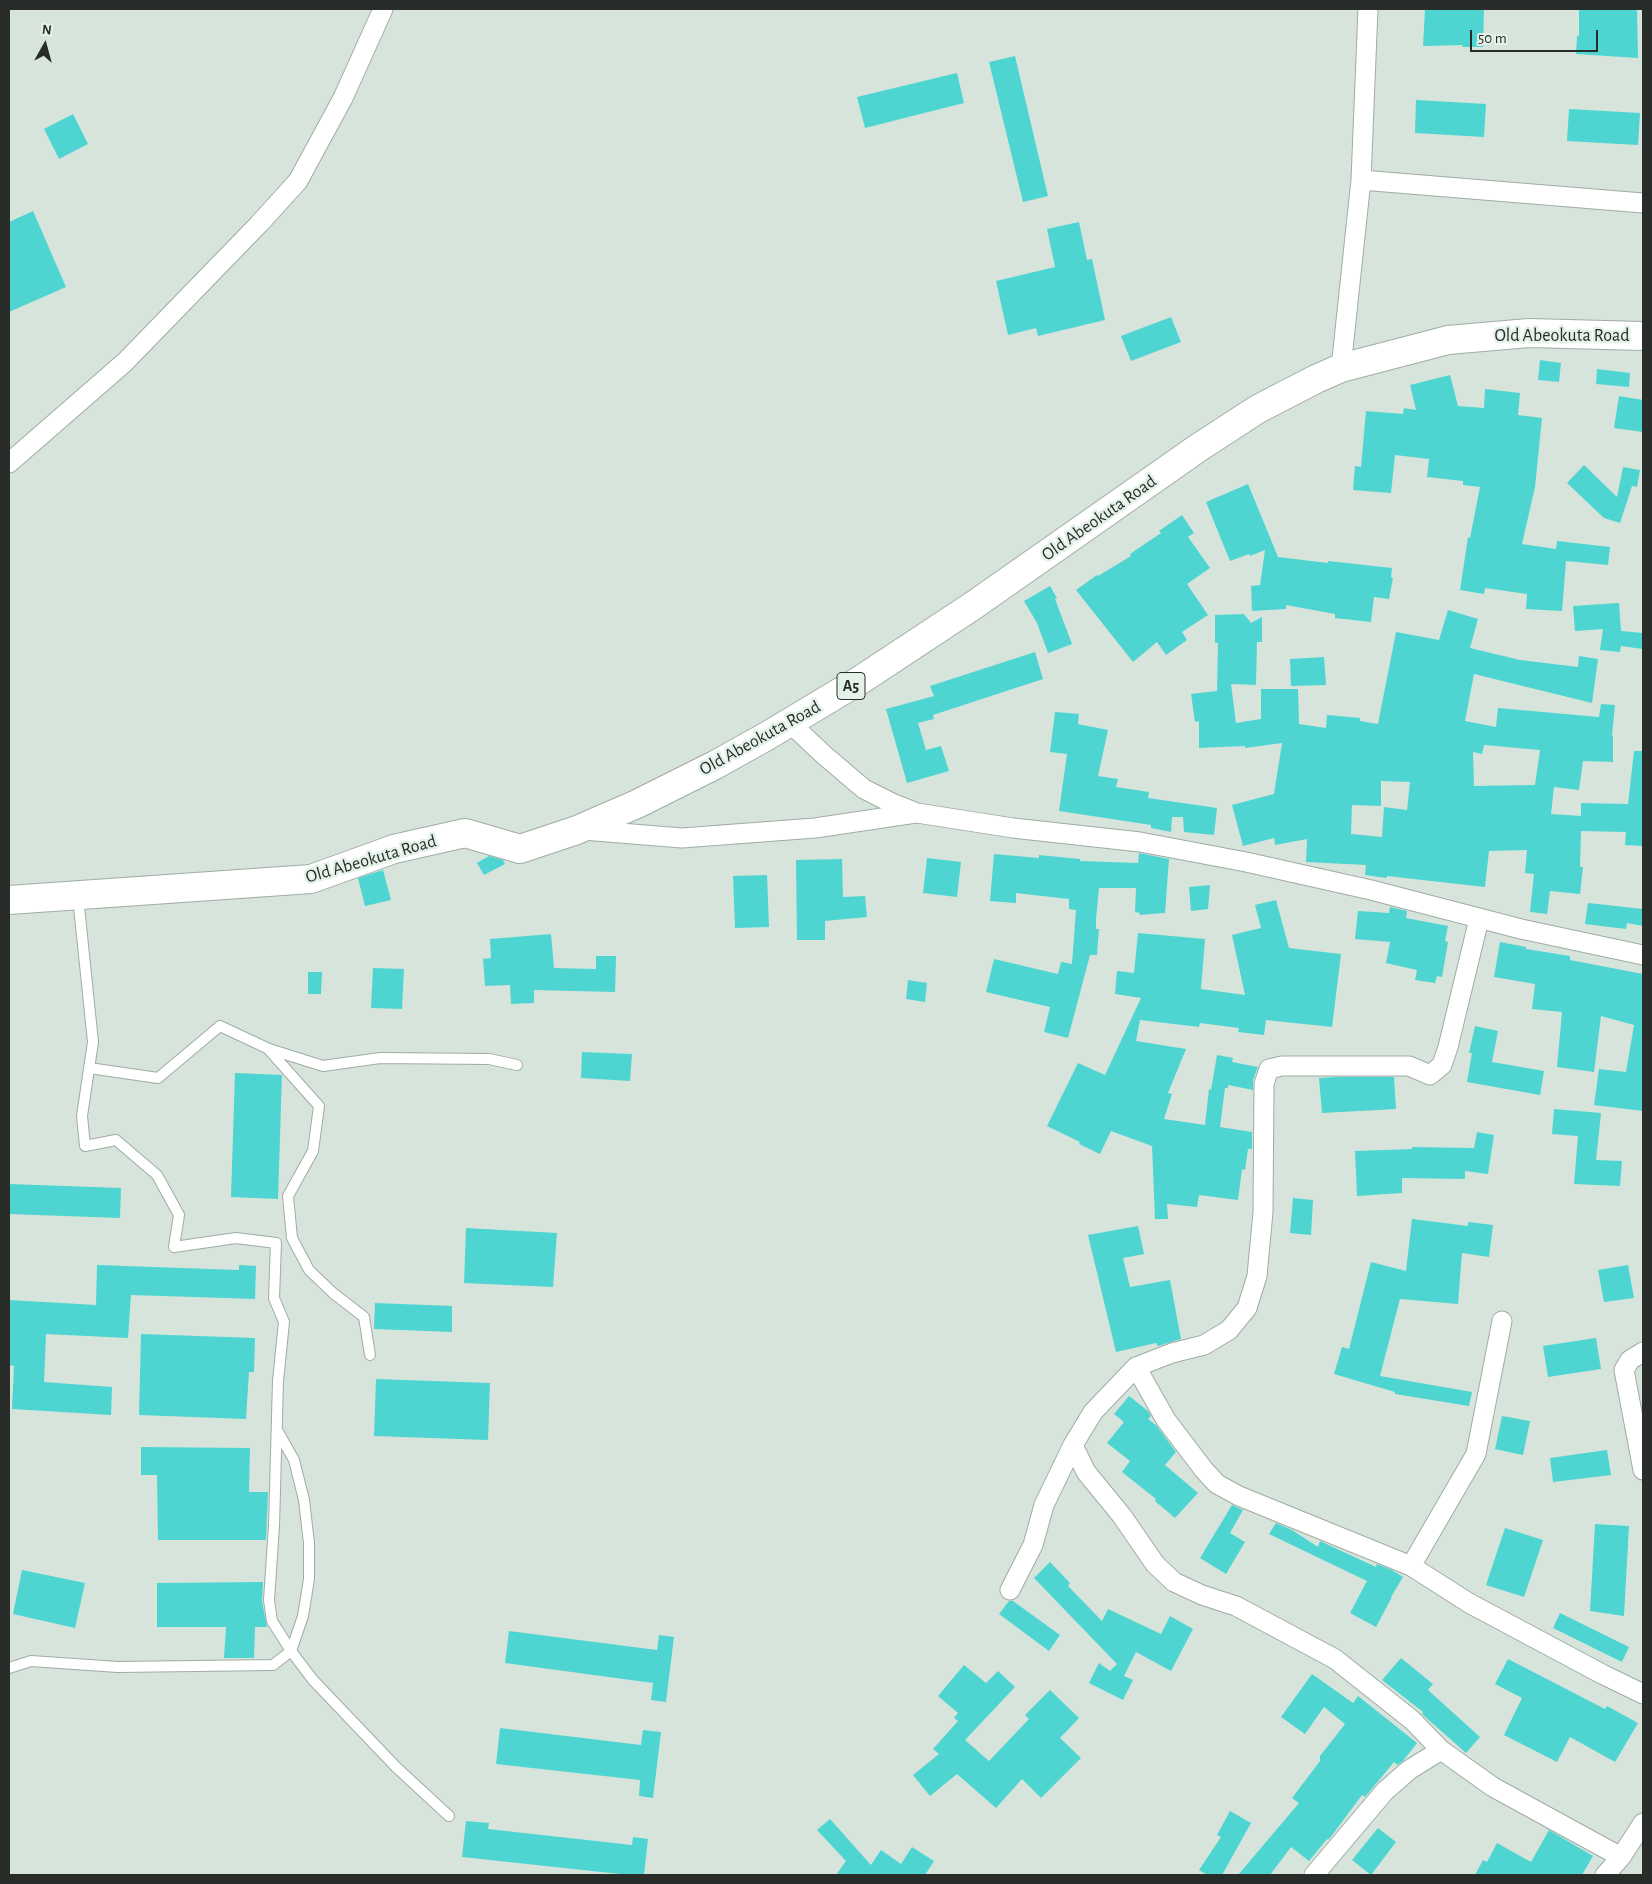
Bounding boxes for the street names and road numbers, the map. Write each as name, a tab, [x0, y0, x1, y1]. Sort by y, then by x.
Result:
street label: Old Abeokuta Road	[1494, 325, 1630, 347]
street label: Old Abeokuta Road	[1037, 470, 1161, 566]
road number: A5	[837, 672, 865, 699]
street label: Old Abeokuta Road	[696, 696, 824, 780]
street label: Old Abeokuta Road	[303, 830, 439, 888]

